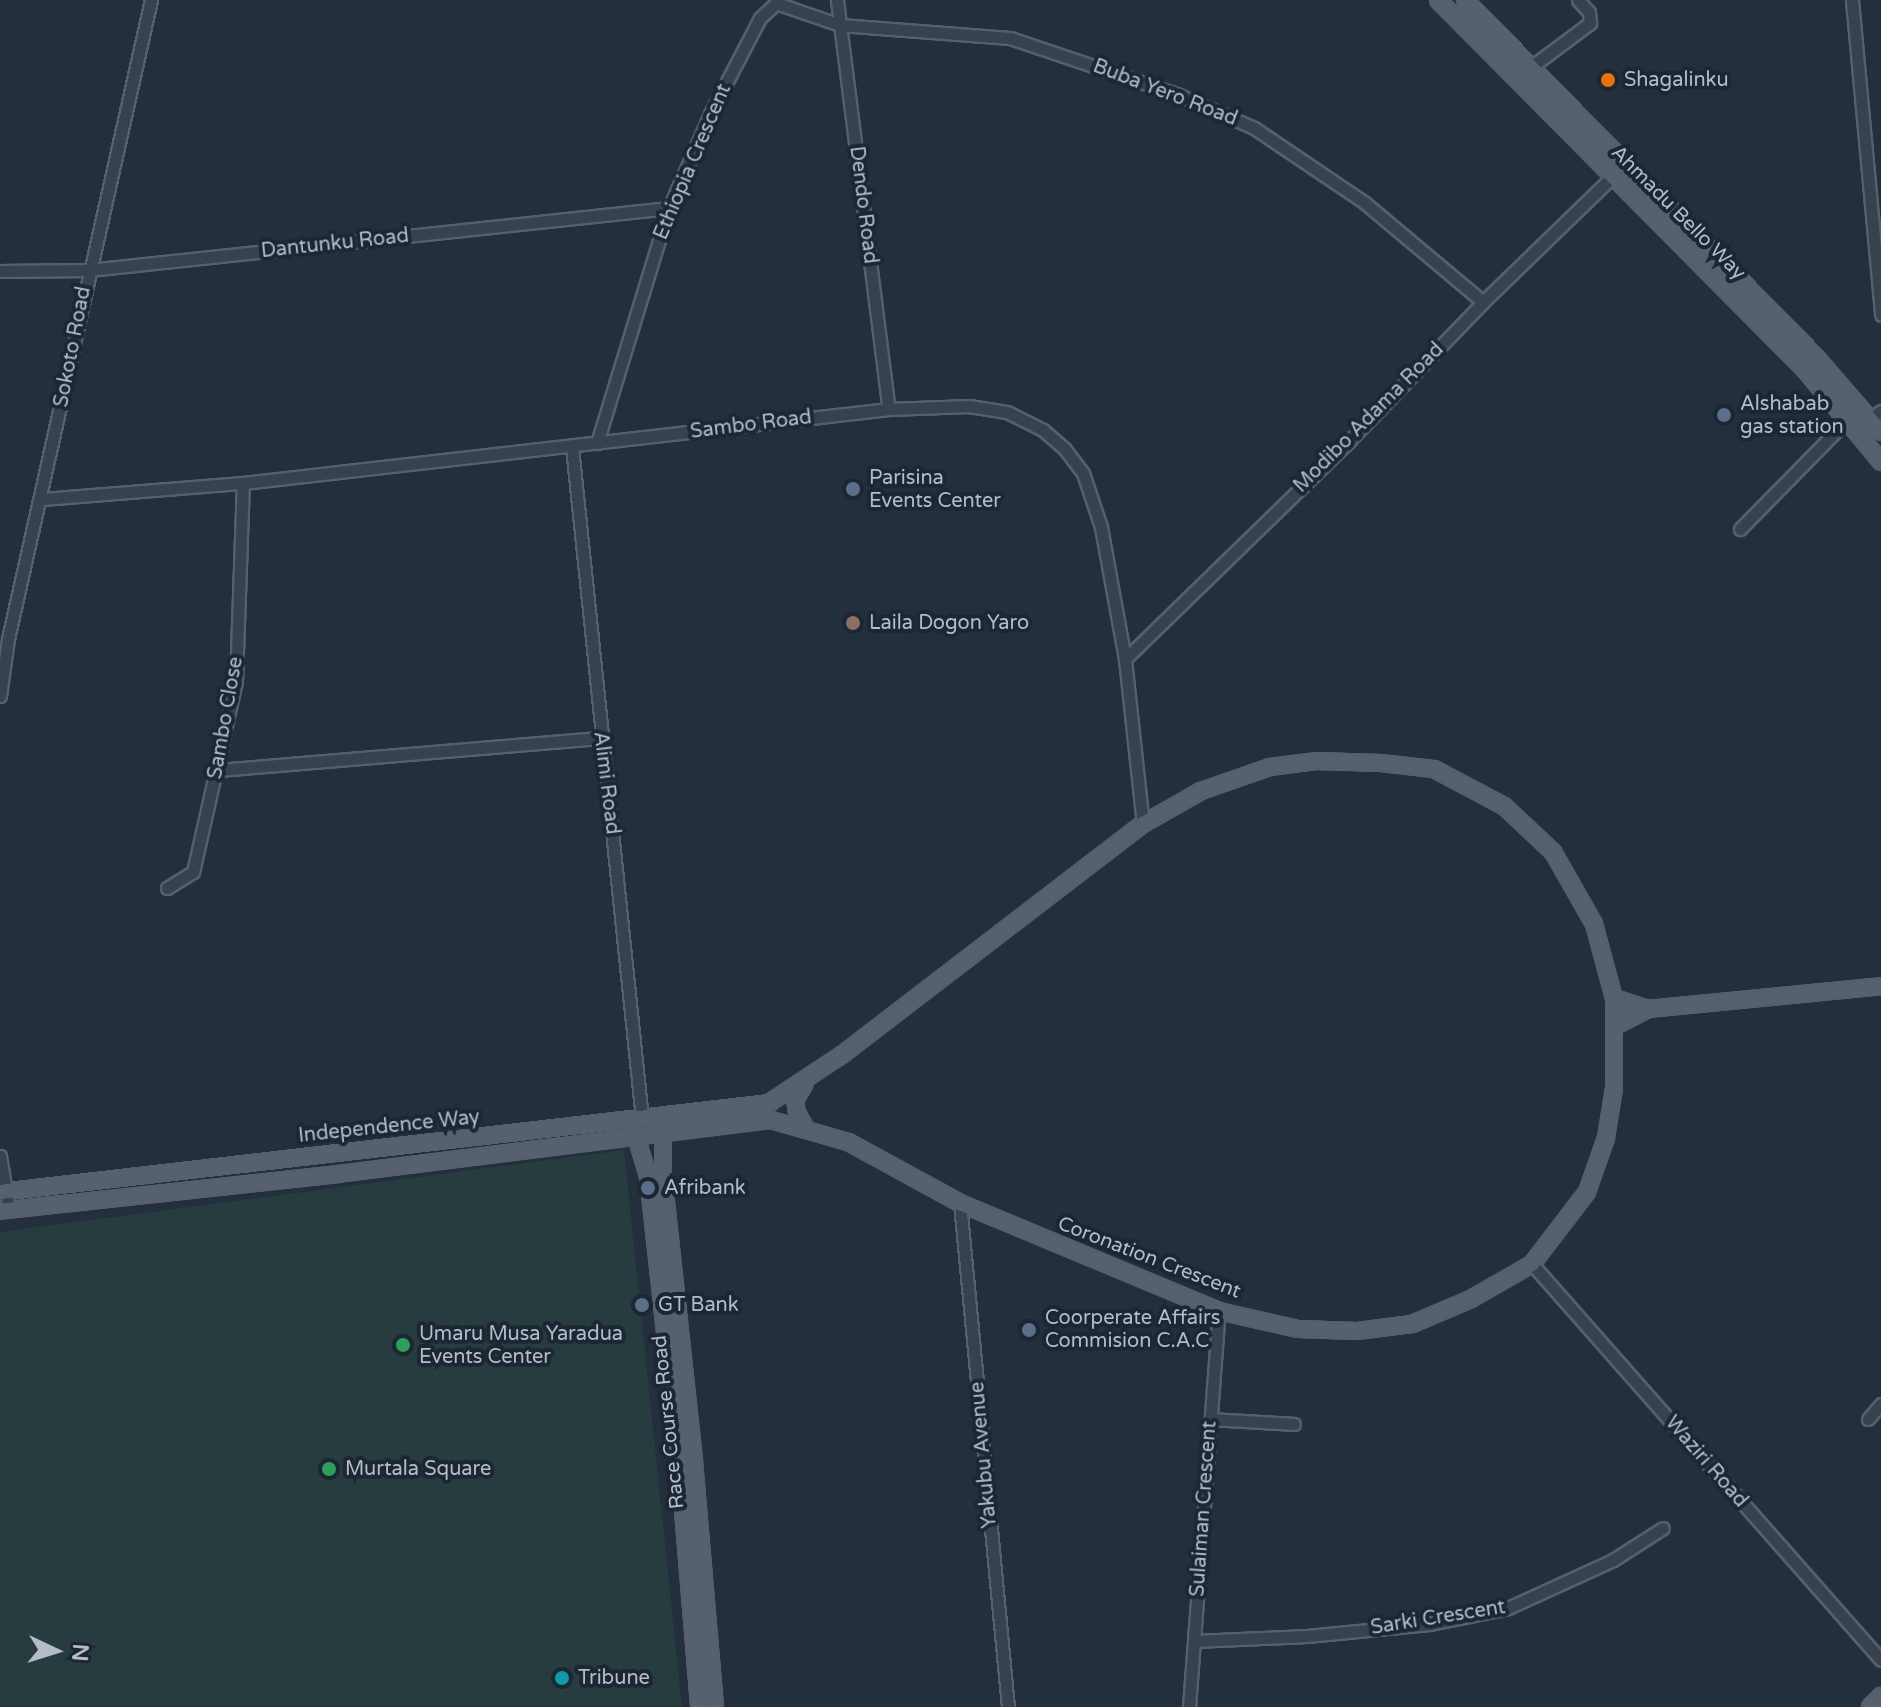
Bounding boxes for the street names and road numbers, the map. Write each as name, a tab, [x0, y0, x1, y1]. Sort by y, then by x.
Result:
street label: Buba Yero Road	[1089, 54, 1241, 132]
street label: Ethiopia Crescent	[649, 80, 737, 244]
street label: Ahmadu Bello Way	[1606, 141, 1750, 285]
street label: Dendo Road	[844, 145, 882, 265]
street label: Dantunku Road	[260, 224, 410, 264]
street label: Sokoto Road	[50, 285, 96, 409]
street label: Modibo Adama Road	[1289, 338, 1449, 498]
street label: Sambo Road	[689, 406, 813, 444]
street label: Sambo Close	[203, 655, 249, 781]
street label: Alimi Road	[588, 730, 624, 836]
street label: Independence Way	[297, 1106, 481, 1148]
street label: Coronation Crescent	[1054, 1212, 1244, 1304]
street label: Race Course Road	[648, 1334, 690, 1510]
street label: Yakubu Avenue	[966, 1381, 1002, 1529]
street label: Waziri Road	[1660, 1411, 1752, 1513]
street label: Sulaiman Crescent	[1186, 1420, 1222, 1598]
street label: Sarki Crescent	[1369, 1596, 1507, 1640]

